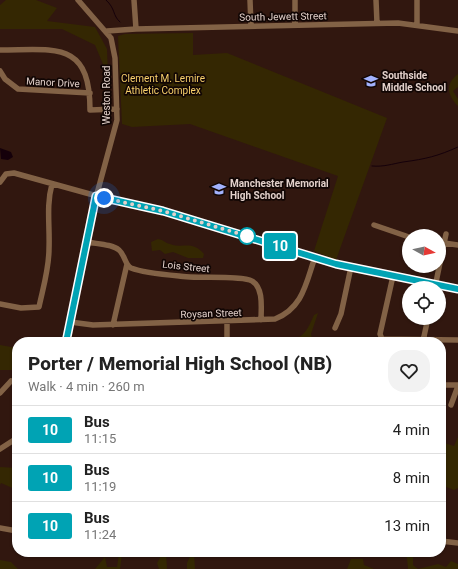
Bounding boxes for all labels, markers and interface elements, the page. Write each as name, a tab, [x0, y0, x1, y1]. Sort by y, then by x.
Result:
street label: South Jewett Street	[239, 10, 327, 23]
street label: Weston Road	[101, 65, 112, 125]
place label: Southside Middle School	[382, 70, 446, 93]
park label: Clement M. Lemire Athletic Complex	[121, 73, 205, 96]
school or university icon: Southside Middle School	[363, 73, 379, 89]
street label: Manor Drive	[26, 76, 80, 89]
place label: Manchester Memorial High School	[230, 178, 329, 201]
school or university icon: Manchester Memorial High School	[211, 181, 227, 197]
your location	[94, 188, 114, 208]
unlabelled marker	[238, 227, 256, 245]
north arrow	[402, 229, 446, 273]
map controls	[402, 229, 446, 325]
line badge: 10	[262, 233, 298, 259]
text: 10	[272, 238, 288, 254]
street label: Lois Street	[162, 259, 210, 274]
button: locate	[402, 281, 446, 325]
street label: Roysan Street	[180, 307, 242, 320]
button: heart	[388, 350, 430, 392]
text: Porter / Memorial High School (NB)	[28, 352, 332, 375]
text: Walk · 4 min · 260 m	[28, 379, 145, 394]
text: Bus	[84, 413, 110, 431]
text: 4 min	[393, 421, 430, 439]
text: 10	[42, 422, 58, 438]
text: 11:15	[84, 431, 116, 446]
text: Bus	[84, 461, 110, 479]
text: 8 min	[393, 469, 430, 487]
text: 10	[42, 470, 58, 486]
text: 11:19	[84, 479, 116, 494]
text: Bus	[84, 509, 110, 527]
text: 13 min	[384, 517, 430, 535]
text: 10	[42, 518, 58, 534]
text: 11:24	[84, 527, 116, 542]

